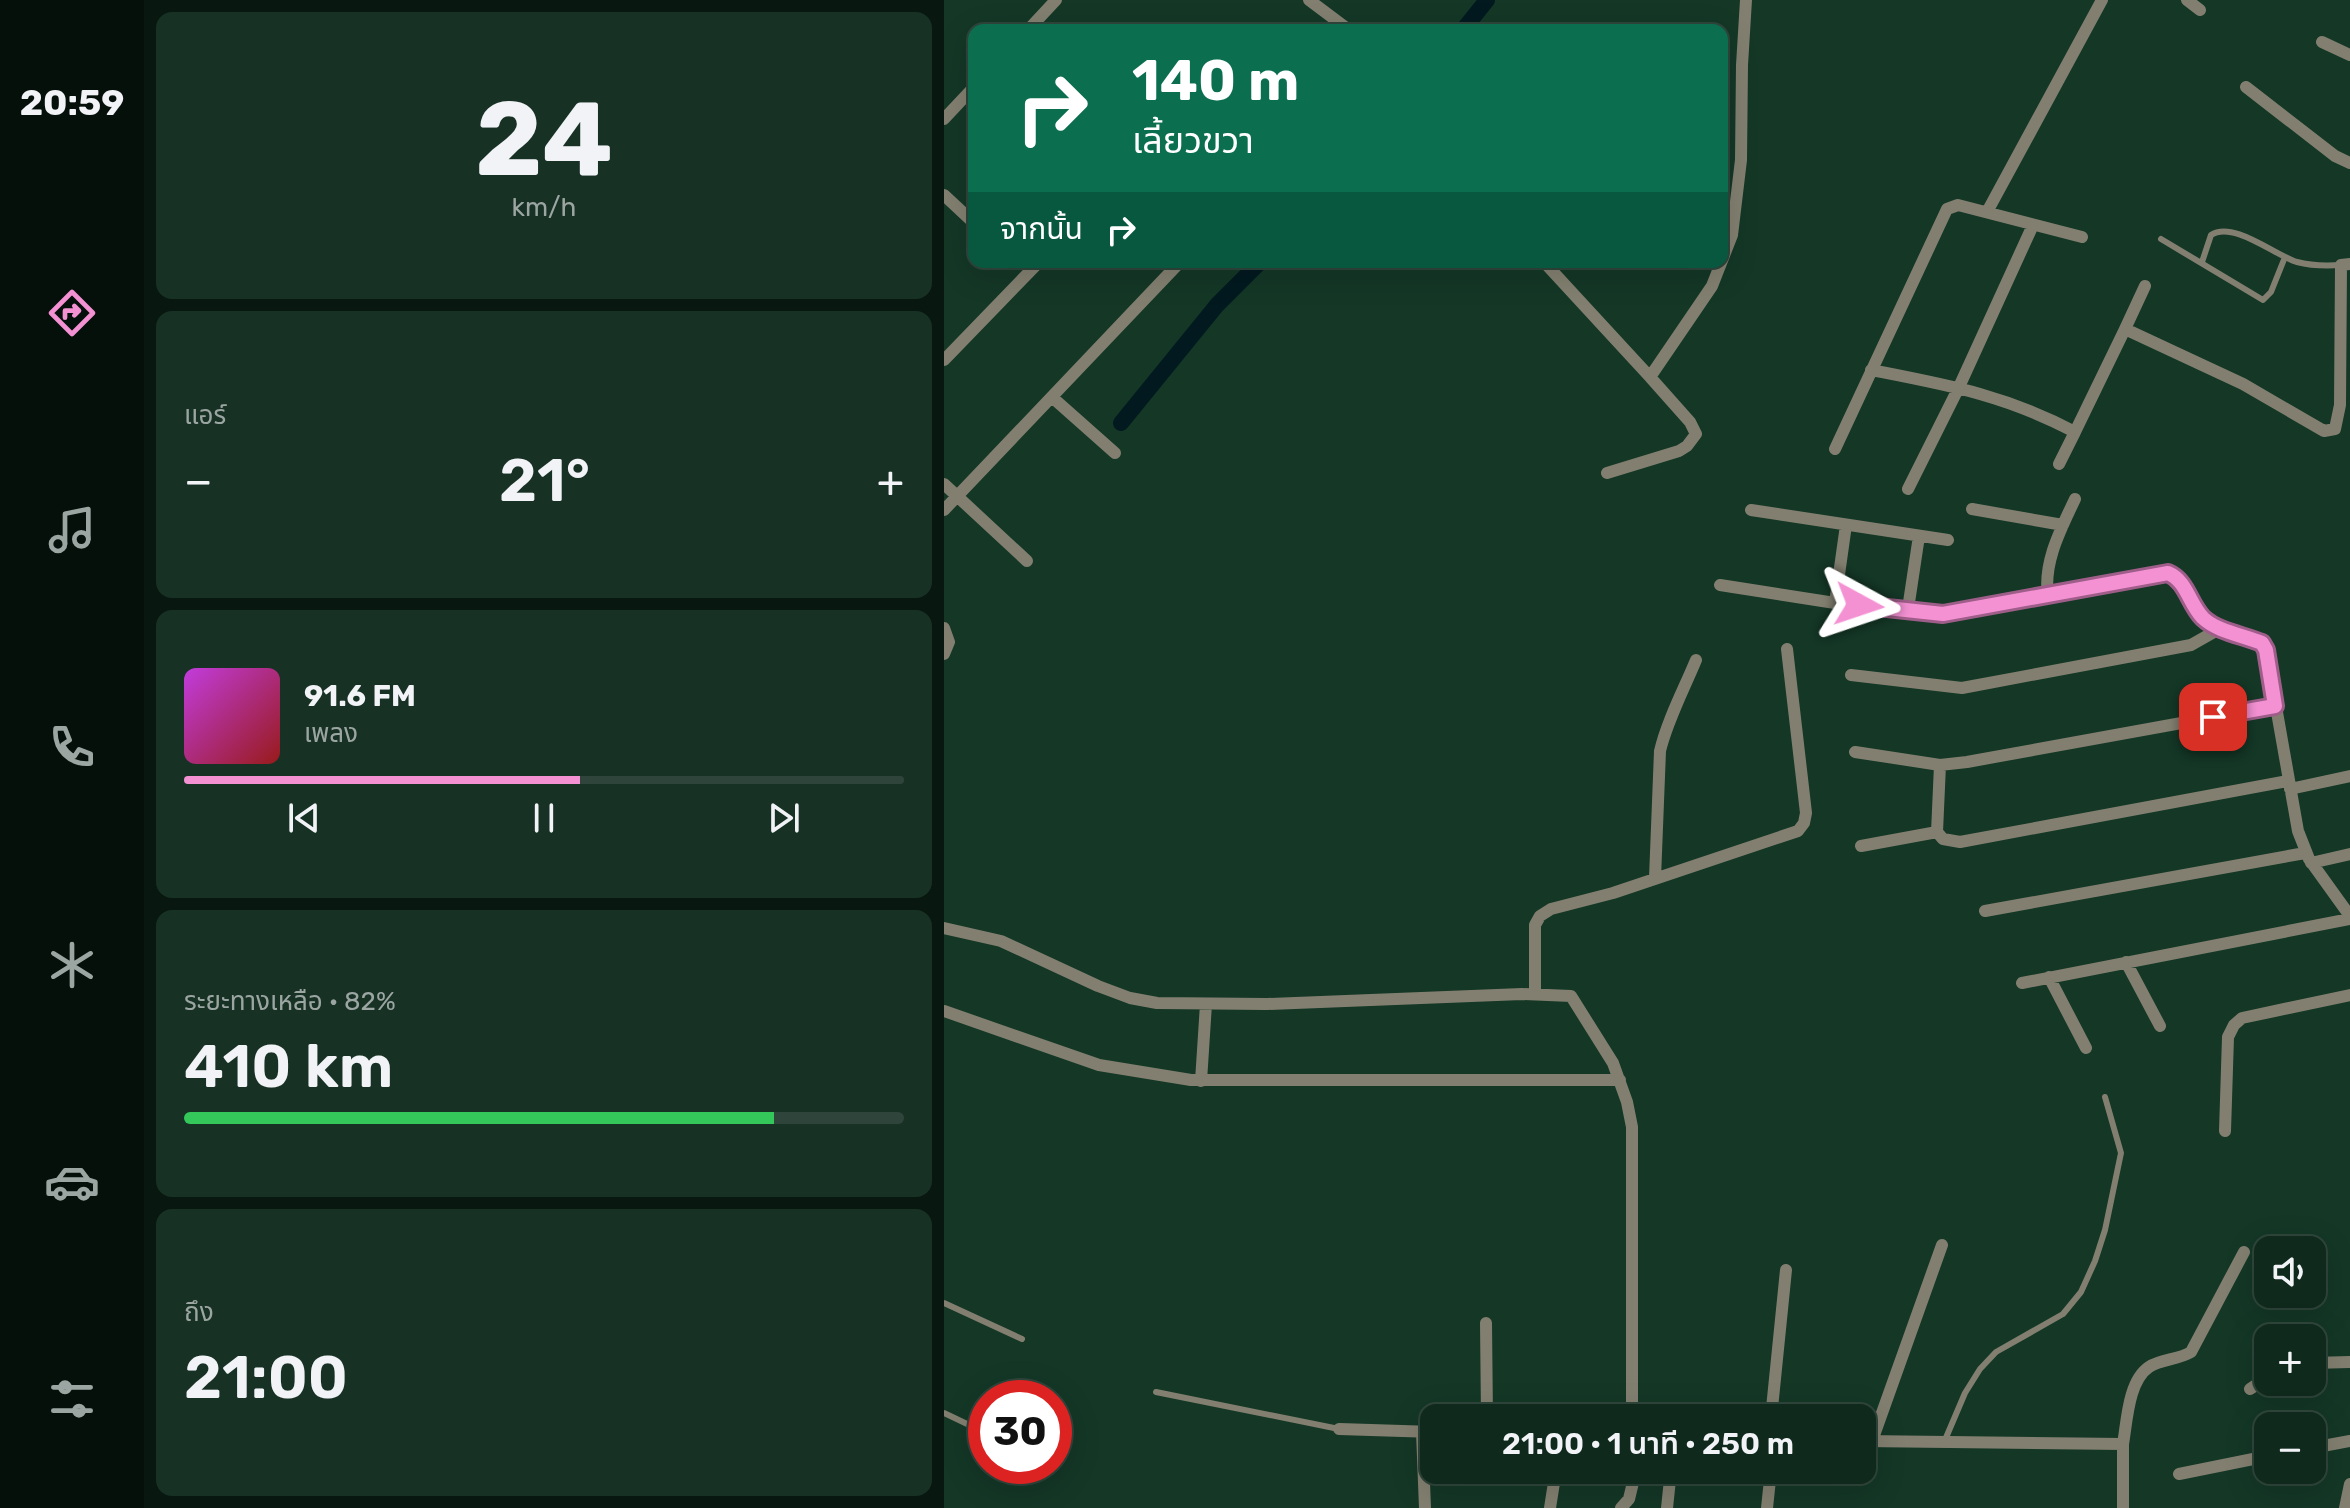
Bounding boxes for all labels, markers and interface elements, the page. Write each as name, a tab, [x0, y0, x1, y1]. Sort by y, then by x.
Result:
text: 140 m	[1132, 48, 1299, 114]
icon: right	[1000, 56, 1104, 160]
text: 24	[475, 78, 613, 201]
text: 20:59	[20, 81, 124, 124]
text: เลี้ยวขวา	[1132, 119, 1254, 162]
text: km/h	[512, 192, 576, 223]
icon: right	[1099, 208, 1143, 252]
text: จากนั้น	[1000, 211, 1083, 247]
icon: directions	[44, 285, 100, 341]
text: แอร์	[184, 400, 226, 431]
text: 21°	[499, 445, 590, 516]
text: −	[184, 455, 213, 507]
text: +	[877, 455, 904, 507]
icon: music	[44, 502, 100, 558]
position arrow	[1817, 563, 1901, 647]
text: 91.6 FM	[304, 678, 416, 714]
pin	[2179, 683, 2247, 751]
icon: arrive	[2191, 695, 2235, 739]
text: เพลง	[304, 718, 358, 749]
icon: phone	[44, 719, 100, 775]
icon: previous	[282, 796, 326, 840]
icon: pause	[522, 796, 566, 840]
icon: next	[762, 796, 806, 840]
icon: climate	[44, 937, 100, 993]
text: ระยะทางเหลือ · 82%	[184, 986, 396, 1017]
text: 410 km	[184, 1031, 393, 1102]
icon: car	[44, 1154, 100, 1210]
map controls	[2254, 1236, 2326, 1484]
button: sound	[2254, 1236, 2326, 1308]
text: ถึง	[184, 1297, 214, 1328]
button: +	[2254, 1324, 2326, 1396]
text: 21:00	[184, 1342, 348, 1413]
icon: filters	[44, 1371, 100, 1427]
speed limit sign: 30	[968, 1380, 1072, 1484]
button: −	[2254, 1412, 2326, 1484]
text: 21:00 · 1 นาที · 250 m	[1502, 1426, 1794, 1462]

